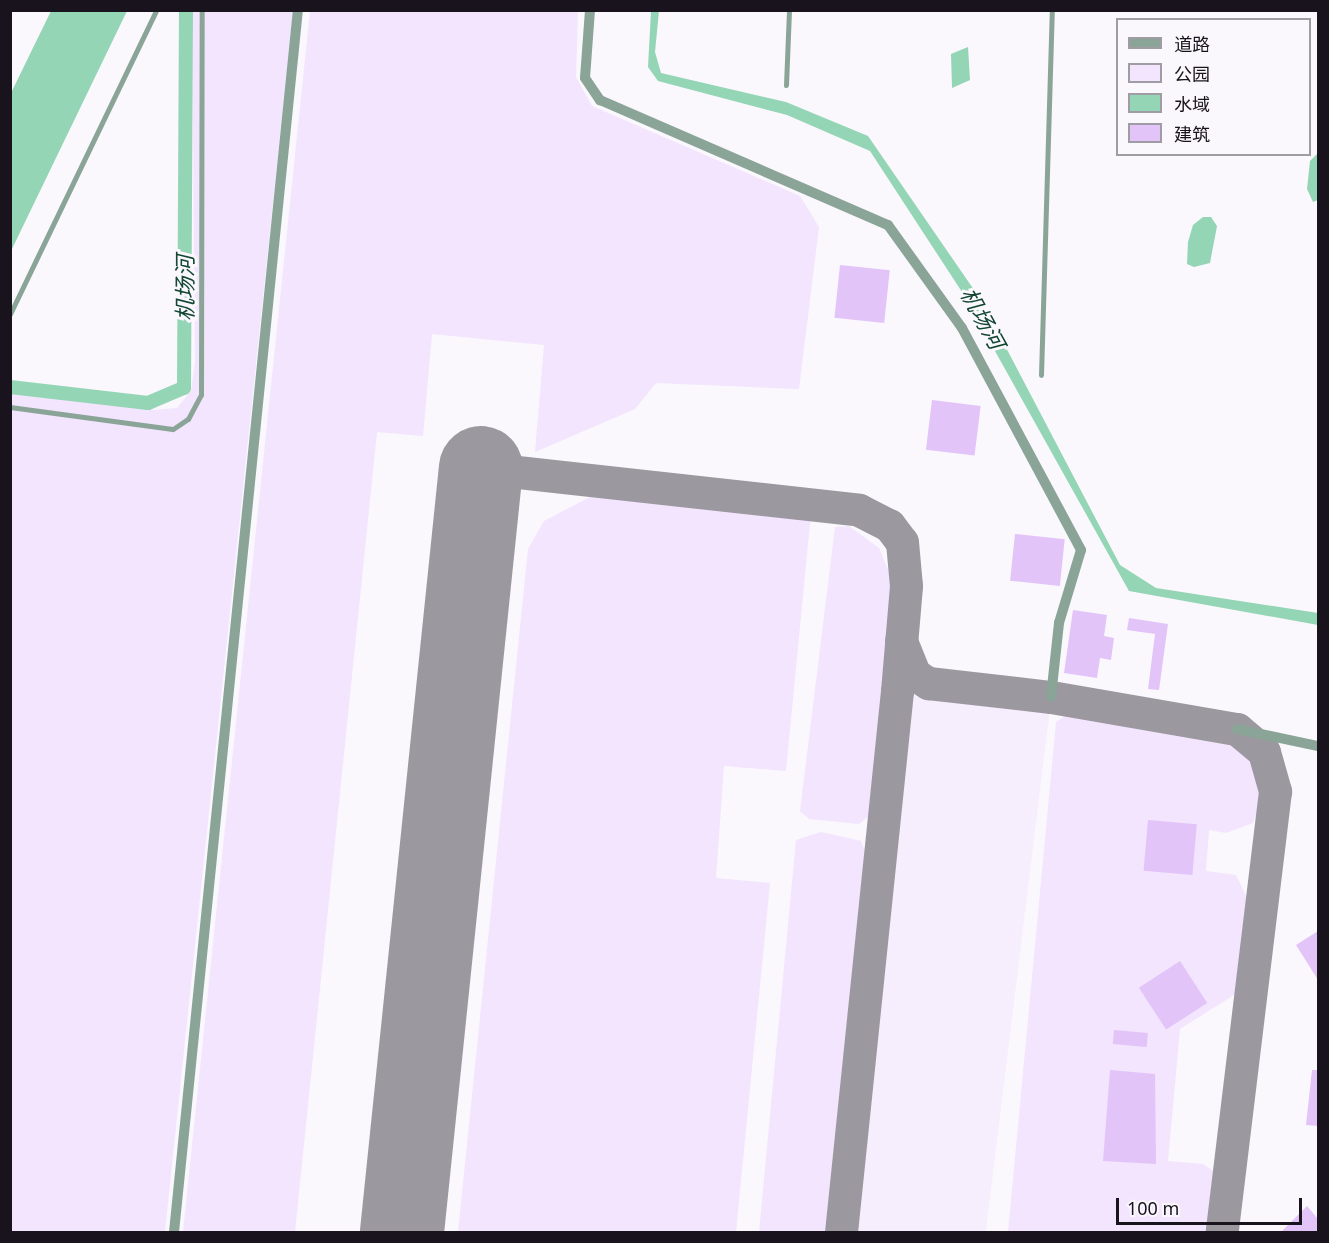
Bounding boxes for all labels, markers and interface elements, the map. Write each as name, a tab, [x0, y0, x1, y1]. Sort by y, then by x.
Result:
legend	[1116, 18, 1311, 156]
text: 道路	[1174, 32, 1210, 56]
text: 公园	[1174, 62, 1210, 86]
text: 水域	[1174, 92, 1210, 116]
text: 建筑	[1174, 122, 1210, 146]
water label: 机场河	[172, 255, 198, 321]
water label: 机场河	[955, 283, 1011, 353]
scale bar	[1119, 1186, 1305, 1224]
text: 100 m	[1127, 1196, 1179, 1220]

